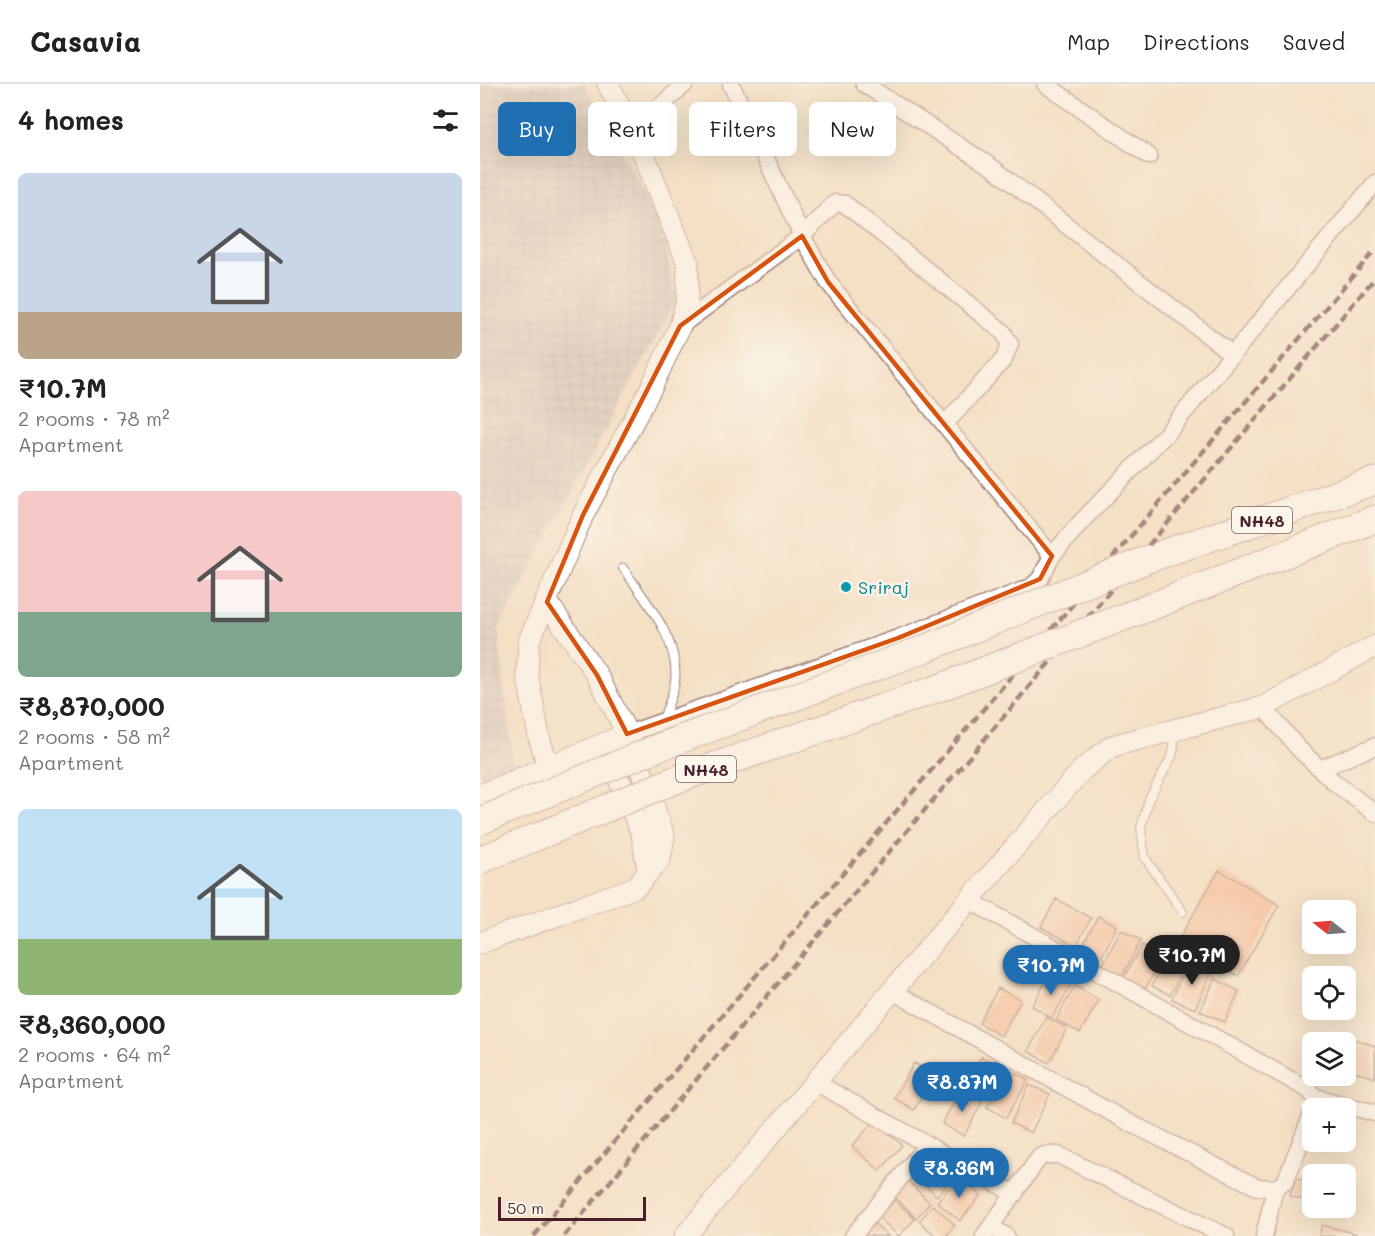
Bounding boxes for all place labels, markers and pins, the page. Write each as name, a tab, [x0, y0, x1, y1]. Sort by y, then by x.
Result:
place label: Sriraj	[858, 575, 909, 599]
marker: Sriraj	[839, 580, 853, 594]
pin: ₹10.7M	[1143, 935, 1241, 986]
pin: ₹10.7M	[1002, 945, 1100, 996]
pin: ₹8.87M	[913, 1062, 1011, 1113]
pin: ₹8.36M	[910, 1148, 1008, 1199]

